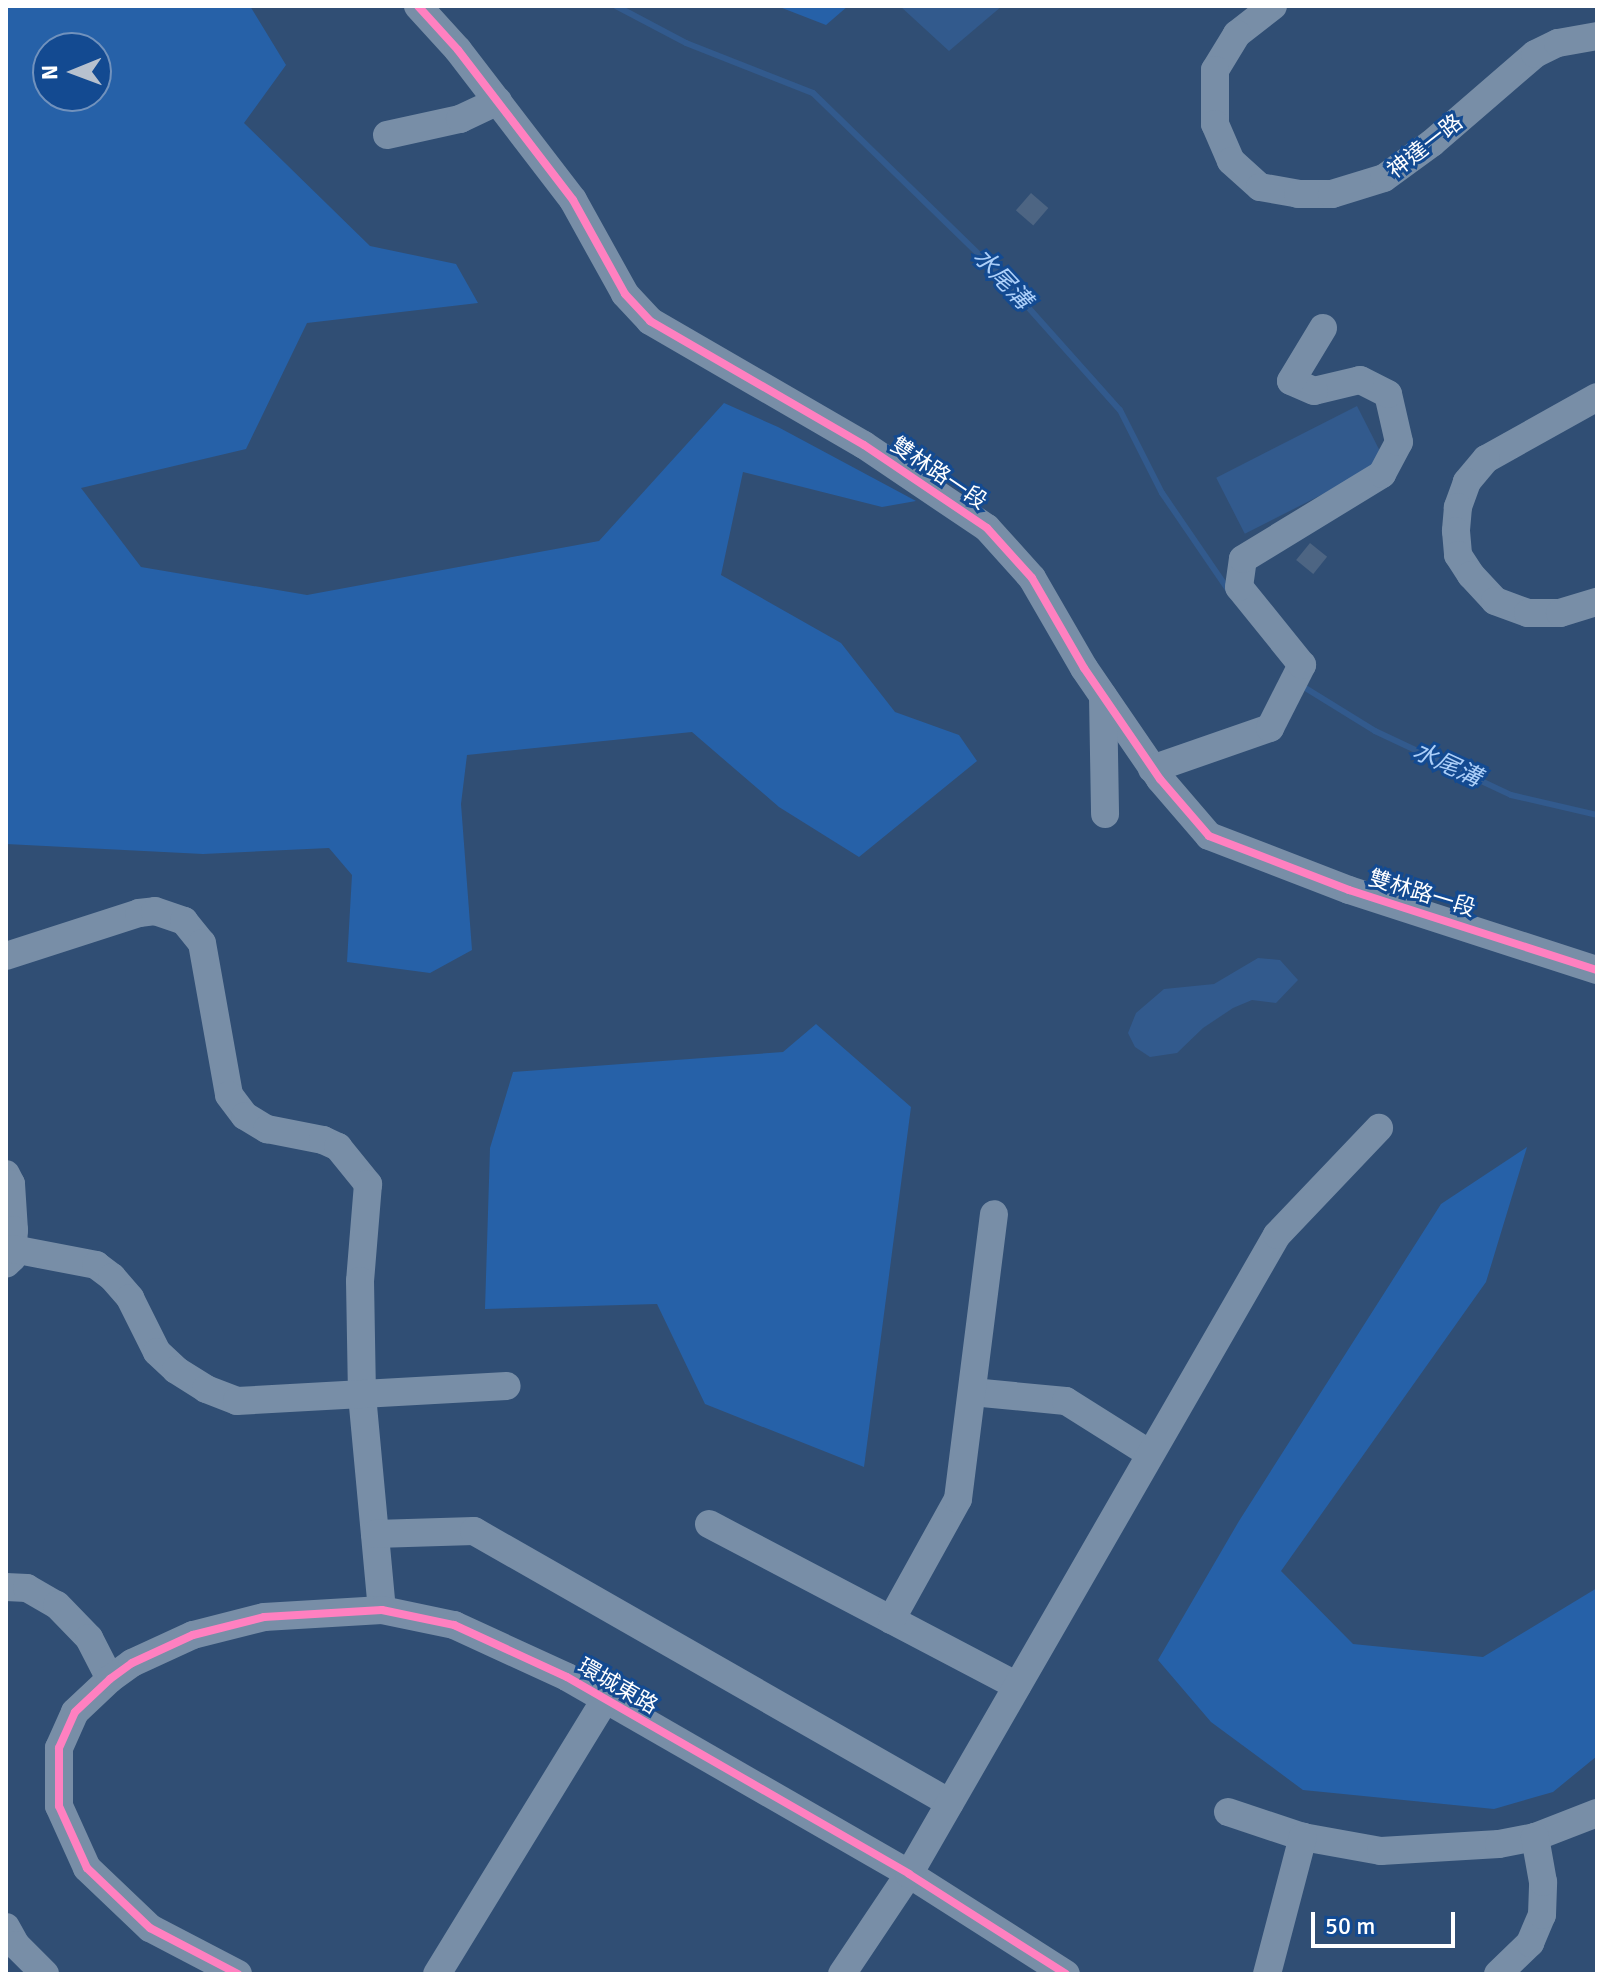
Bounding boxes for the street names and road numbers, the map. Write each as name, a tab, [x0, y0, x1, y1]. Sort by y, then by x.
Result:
street label: 神達一路	[1382, 109, 1468, 183]
street label: 雙林路一段	[886, 431, 992, 515]
street label: 雙林路一段	[1366, 864, 1478, 922]
street label: 環城東路	[573, 1653, 663, 1719]

